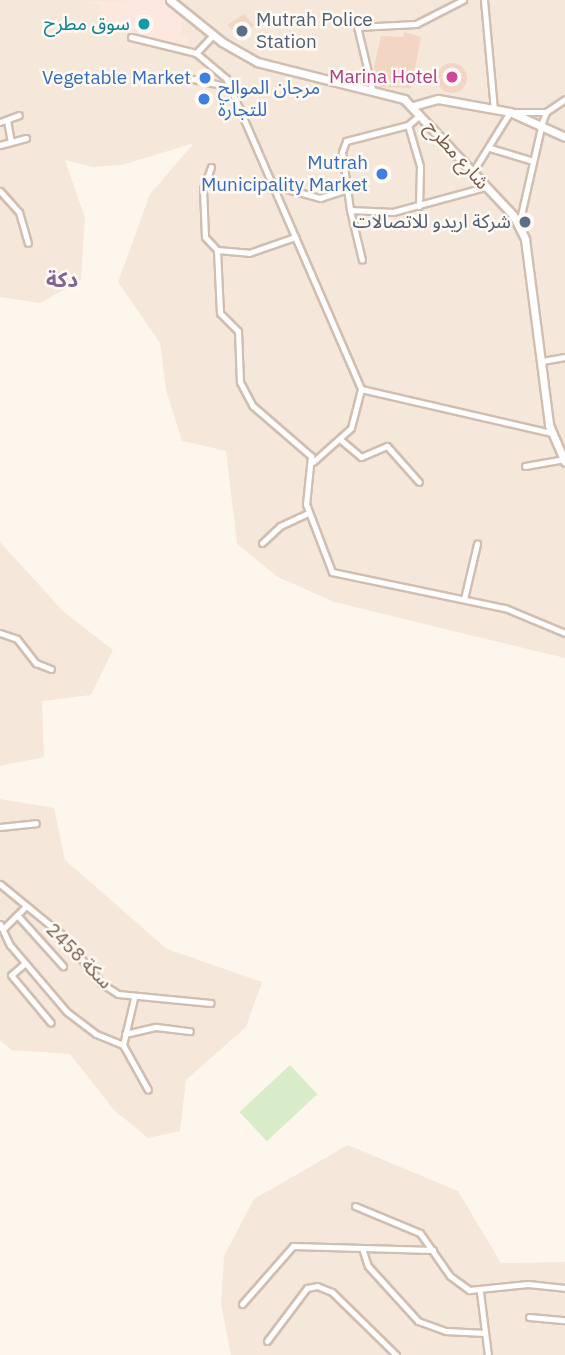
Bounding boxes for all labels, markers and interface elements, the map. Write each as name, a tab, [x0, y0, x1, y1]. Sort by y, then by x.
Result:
place label: Mutrah Police Station	[256, 9, 373, 53]
place label: سوق مطرح	[44, 13, 130, 35]
marker: سوق مطرح	[136, 16, 152, 32]
marker: Mutrah Police Station	[234, 23, 250, 39]
place label: Marina Hotel	[329, 66, 438, 88]
place label: Vegetable Market	[42, 67, 191, 89]
marker: Marina Hotel	[444, 69, 460, 85]
marker: Vegetable Market	[197, 70, 213, 86]
place label: مرجان الموالح للتجارة	[218, 77, 320, 121]
marker: مرجان الموالح للتجارة	[196, 91, 212, 107]
street label: شارع مطرح	[420, 116, 494, 194]
place label: Mutrah Municipality Market	[201, 152, 368, 196]
marker: Mutrah Municipality Market	[374, 166, 390, 182]
place label: شركة اريدو للاتصالات	[353, 211, 511, 233]
marker: شركة اريدو للاتصالات	[517, 214, 533, 230]
district label: دكة	[46, 266, 78, 292]
street label: سكة 2458	[41, 918, 117, 994]

